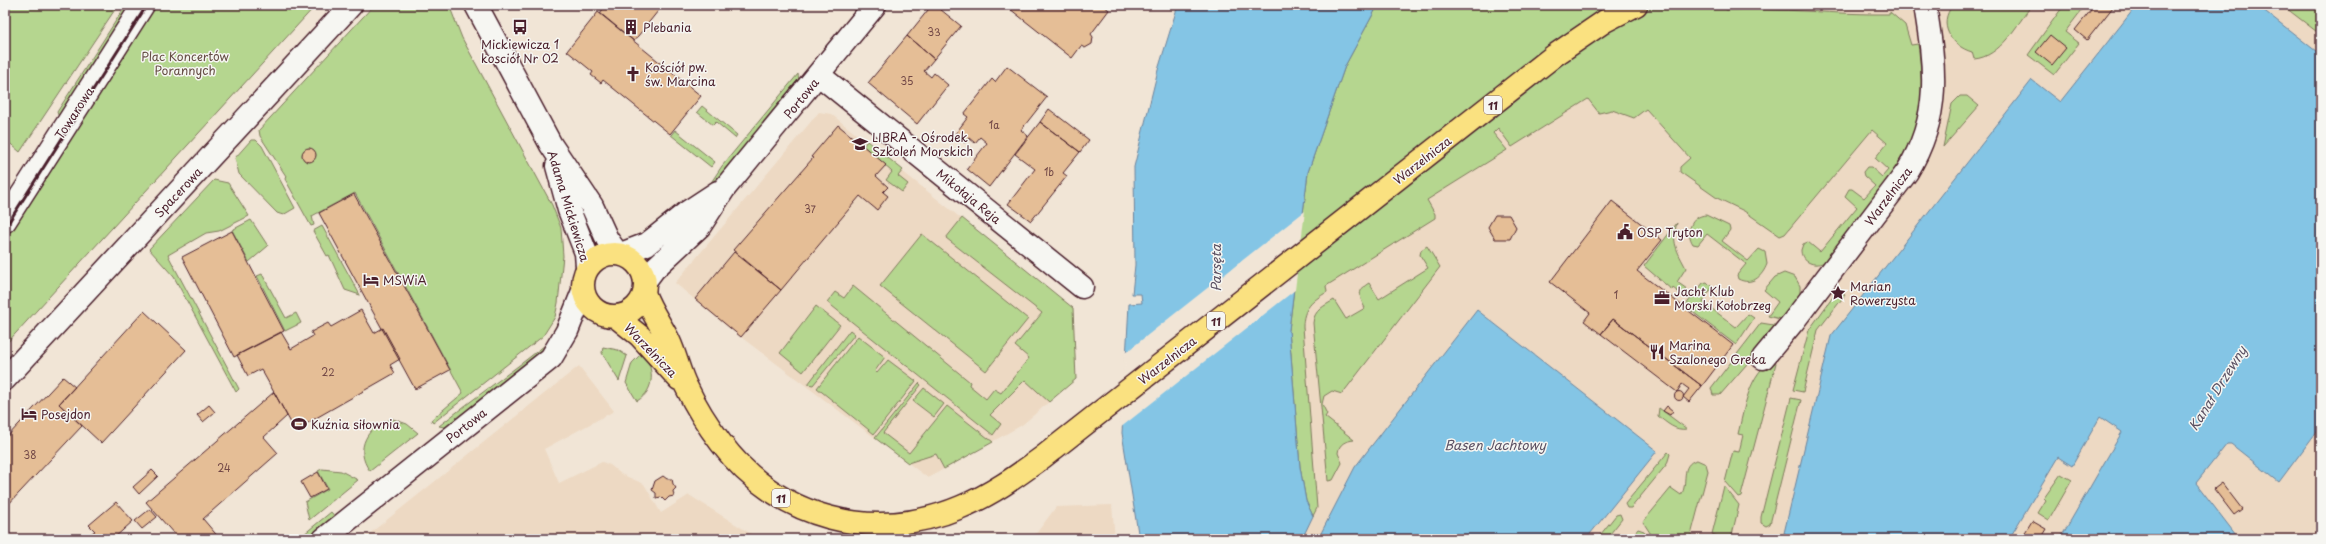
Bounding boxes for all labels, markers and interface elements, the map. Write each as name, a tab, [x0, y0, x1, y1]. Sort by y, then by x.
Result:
bus stop icon: Mickiewicza 1 kosciół Nr 02	[511, 18, 529, 36]
building icon: Plebania	[622, 18, 640, 36]
place label: Plebania	[643, 18, 692, 36]
house number: 33	[927, 24, 941, 39]
place label: Mickiewicza 1 kosciół Nr 02	[481, 35, 559, 67]
park label: Plac Koncertów Porannych	[141, 47, 230, 79]
place label: Kościół pw. św. Marcina	[645, 58, 716, 90]
church icon: Kościół pw. św. Marcina	[624, 65, 642, 83]
house number: 35	[901, 73, 913, 88]
street label: Portowa	[779, 74, 823, 122]
street label: Towarowa	[50, 83, 98, 143]
road number: 11	[1484, 96, 1502, 114]
house number: 1a	[989, 117, 1000, 132]
place label: LIBRA - Ośrodek Szkoleń Morskich	[872, 128, 973, 160]
street label: Warzelnicza	[1389, 131, 1455, 188]
school or university icon: LIBRA - Ośrodek Szkoleń Morskich	[851, 135, 869, 153]
street label: Adama Mickiewicza	[544, 148, 595, 264]
street label: Spacerowa	[150, 162, 206, 221]
street label: Warzelnicza	[1860, 162, 1916, 229]
street label: Mikołaja Reja	[933, 164, 1006, 228]
house number: 1b	[1044, 164, 1054, 179]
house number: 37	[804, 201, 817, 216]
public building icon: OSP Tryton	[1616, 223, 1634, 241]
place label: OSP Tryton	[1637, 223, 1703, 241]
water label: Parsęta	[1206, 243, 1225, 292]
hotel icon: MSWiA	[362, 271, 380, 289]
place label: MSWiA	[383, 271, 427, 289]
place label: Marian Rowerzysta	[1850, 277, 1916, 309]
place label: Jacht Klub Morski Kołobrzeg	[1674, 282, 1771, 314]
place icon: Marian Rowerzysta	[1829, 284, 1847, 302]
house number: 1	[1614, 287, 1618, 302]
office icon: Jacht Klub Morski Kołobrzeg	[1653, 289, 1671, 307]
road number: 11	[1207, 312, 1225, 330]
street label: Warzelnicza	[620, 319, 682, 382]
street label: Warzelnicza	[1134, 331, 1200, 388]
place label: Marina Szalonego Greka	[1669, 336, 1766, 368]
water label: Kanał Drzewny	[2183, 341, 2251, 434]
restaurant icon: Marina Szalonego Greka	[1648, 343, 1666, 361]
house number: 22	[321, 364, 335, 379]
street label: Portowa	[442, 403, 491, 447]
hotel icon: Posejdon	[20, 405, 38, 423]
place label: Posejdon	[41, 405, 91, 423]
sports icon: Kuźnia siłownia	[290, 415, 308, 433]
place label: Kuźnia siłownia	[311, 415, 400, 433]
water label: Basen Jachtowy	[1444, 435, 1547, 454]
house number: 38	[24, 447, 36, 462]
house number: 24	[217, 460, 231, 475]
road number: 11	[772, 489, 790, 507]

